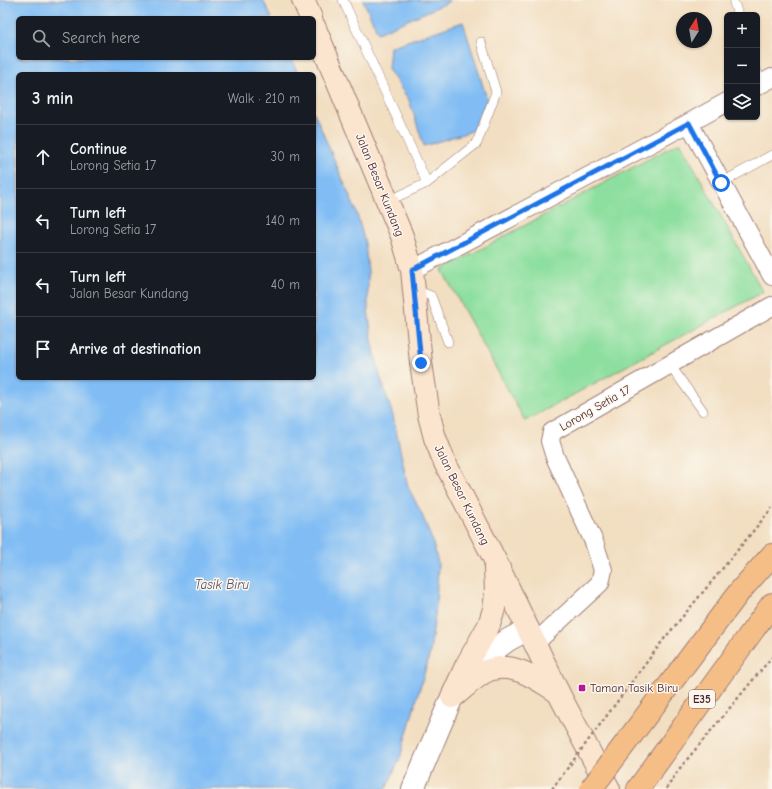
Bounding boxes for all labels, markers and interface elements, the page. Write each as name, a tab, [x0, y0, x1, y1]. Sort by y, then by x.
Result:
north arrow	[676, 12, 712, 48]
map controls	[724, 12, 760, 120]
button: +	[724, 12, 760, 48]
search box	[16, 16, 316, 60]
icon: search	[30, 27, 52, 49]
text: Search here	[62, 29, 140, 47]
button: −	[724, 48, 760, 84]
button: layers	[724, 84, 760, 120]
text: 3 min	[32, 89, 73, 108]
text: Walk · 210 m	[228, 91, 300, 106]
street label: Jalan Besar Kundang	[353, 132, 407, 238]
text: Continue	[70, 140, 127, 158]
icon: ahead	[32, 146, 54, 168]
text: 30 m	[270, 149, 300, 164]
text: Lorong Setia 17	[70, 158, 156, 173]
route start	[712, 174, 730, 192]
text: Turn left	[70, 204, 126, 222]
icon: left	[32, 210, 54, 232]
text: 140 m	[266, 213, 300, 228]
text: Lorong Setia 17	[70, 222, 156, 237]
text: Turn left	[70, 268, 126, 286]
icon: left	[32, 274, 54, 296]
text: 40 m	[271, 277, 300, 292]
text: Jalan Besar Kundang	[70, 286, 189, 301]
icon: arrive	[32, 338, 54, 360]
text: Arrive at destination	[70, 340, 201, 358]
route end	[412, 354, 430, 372]
street label: Lorong Setia 17	[557, 382, 633, 434]
street label: Jalan Besar Kundang	[432, 443, 492, 547]
water label: Tasik Biru	[195, 577, 249, 592]
place label: Taman Tasik Biru	[590, 681, 678, 695]
marker: Taman Tasik Biru	[577, 683, 587, 693]
road number: E35	[689, 690, 715, 708]

